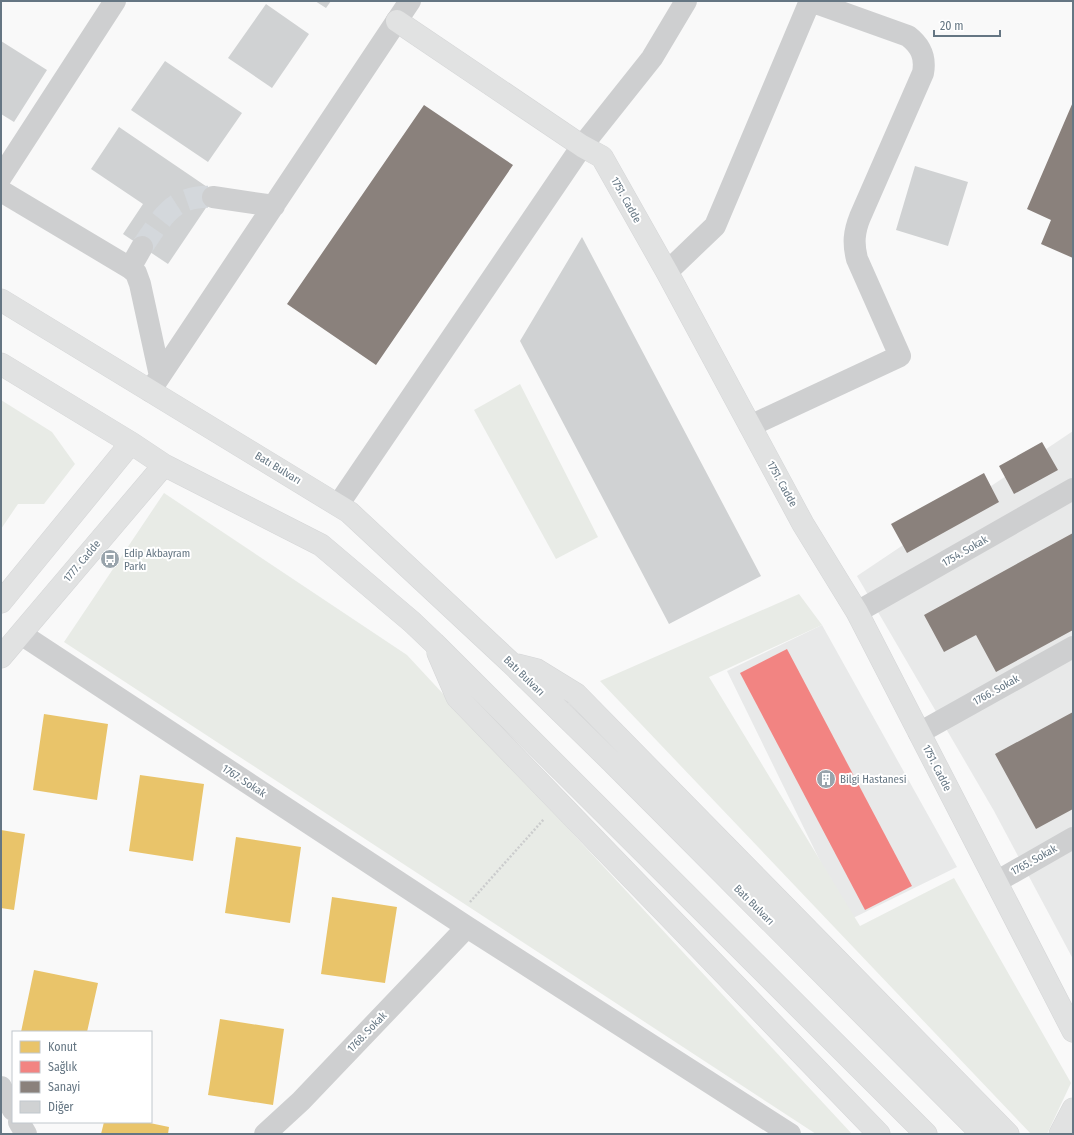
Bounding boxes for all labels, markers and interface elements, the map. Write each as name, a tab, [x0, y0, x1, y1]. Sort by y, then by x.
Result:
scale bar	[934, 12, 1000, 38]
text: 20 m	[940, 19, 964, 33]
street label: 1751. Cadde	[608, 175, 644, 225]
street label: Batı Bulvarı	[253, 449, 303, 487]
street label: 1751. Cadde	[764, 459, 800, 509]
street label: 1754. Sokak	[940, 532, 991, 569]
street label: 1777. Cadde	[61, 537, 103, 585]
place label: Edip Akbayram Parkı	[124, 547, 190, 573]
bus stop icon: Edip Akbayram Parkı	[99, 548, 121, 570]
street label: Batı Bulvarı	[501, 653, 547, 699]
street label: 1766. Sokak	[971, 672, 1022, 708]
street label: 1751. Cadde	[920, 743, 954, 793]
street label: 1767. Sokak	[220, 762, 269, 800]
building icon: Bilgi Hastanesi	[815, 768, 837, 790]
place label: Bilgi Hastanesi	[840, 773, 907, 786]
street label: 1765. Sokak	[1009, 842, 1060, 878]
street label: Batı Bulvarı	[731, 882, 777, 928]
street label: 1768. Sokak	[345, 1008, 390, 1055]
legend	[12, 1031, 152, 1123]
text: Konut	[48, 1040, 77, 1054]
text: Sağlık	[48, 1060, 78, 1074]
text: Sanayi	[48, 1080, 80, 1094]
text: Diğer	[48, 1100, 74, 1114]

